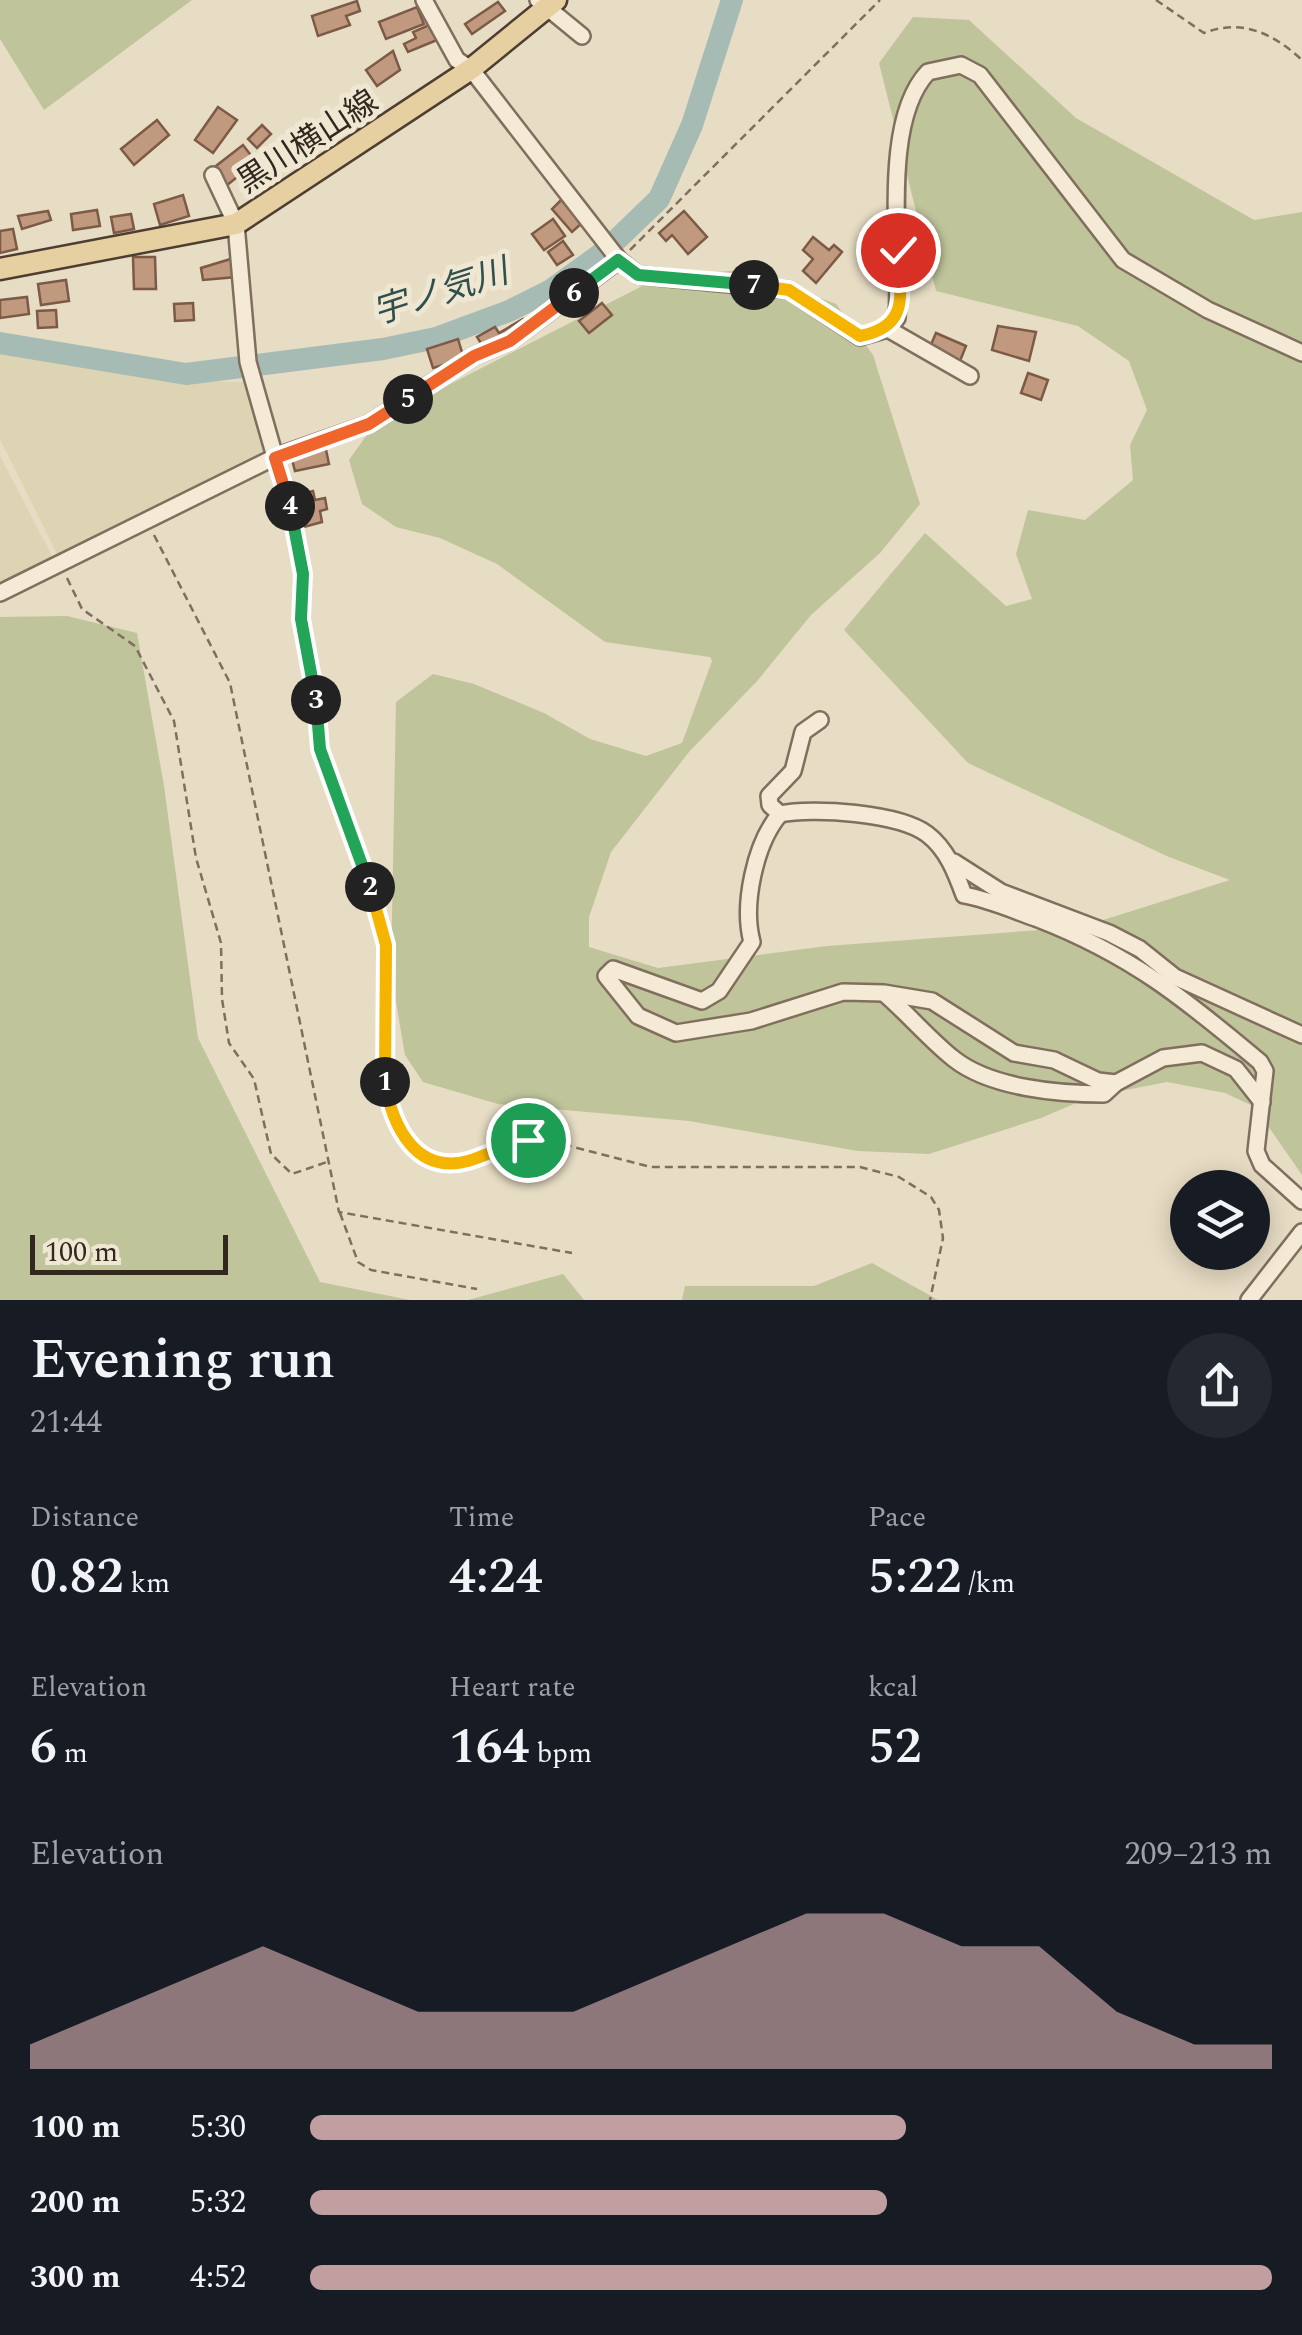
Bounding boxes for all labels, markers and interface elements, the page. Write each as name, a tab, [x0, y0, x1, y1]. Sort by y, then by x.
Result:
street label: 黒川横山線	[227, 78, 388, 206]
pin	[856, 208, 941, 293]
icon: check	[871, 223, 926, 278]
water label: 宇ノ気川	[366, 244, 519, 339]
pin: 7	[729, 260, 779, 310]
text: 7	[746, 263, 762, 306]
pin: 6	[549, 268, 599, 318]
text: 6	[566, 271, 582, 314]
pin: 5	[383, 374, 433, 424]
text: 5	[400, 377, 416, 420]
pin: 4	[265, 481, 315, 531]
text: 4	[282, 484, 298, 527]
pin: 3	[291, 675, 341, 725]
text: 3	[308, 678, 324, 721]
pin: 2	[345, 862, 395, 912]
text: 2	[362, 865, 378, 908]
pin: 1	[360, 1057, 410, 1107]
text: 1	[377, 1060, 393, 1103]
pin	[486, 1098, 571, 1183]
icon: arrive	[501, 1113, 556, 1168]
map controls	[1170, 1170, 1270, 1270]
button: layers	[1170, 1170, 1270, 1270]
scale bar	[30, 1230, 228, 1274]
text: 100 m	[45, 1231, 118, 1274]
text: Evening run	[30, 1319, 335, 1402]
button: share	[1167, 1333, 1272, 1438]
text: 21:44	[30, 1398, 102, 1447]
text: Distance	[30, 1496, 139, 1539]
text: Time	[449, 1496, 514, 1539]
text: Pace	[868, 1496, 926, 1539]
text: 0.82	[30, 1539, 123, 1615]
text: 4:24	[449, 1539, 542, 1615]
text: 5:22	[868, 1539, 961, 1615]
text: km	[123, 1562, 170, 1605]
text: /km	[961, 1562, 1015, 1605]
text: Elevation	[30, 1666, 147, 1709]
text: Heart rate	[449, 1666, 576, 1709]
text: kcal	[868, 1666, 918, 1709]
text: 6	[30, 1709, 57, 1785]
text: 164	[449, 1709, 529, 1785]
text: 52	[868, 1709, 922, 1785]
text: m	[57, 1732, 88, 1775]
text: bpm	[529, 1732, 592, 1775]
text: Elevation	[30, 1830, 164, 1879]
text: 209–213 m	[1124, 1830, 1272, 1879]
text: 100 m	[30, 2103, 121, 2152]
text: 5:30	[190, 2103, 246, 2152]
text: 200 m	[30, 2178, 121, 2227]
text: 5:32	[190, 2178, 246, 2227]
text: 300 m	[30, 2253, 121, 2302]
text: 4:52	[190, 2253, 246, 2302]

